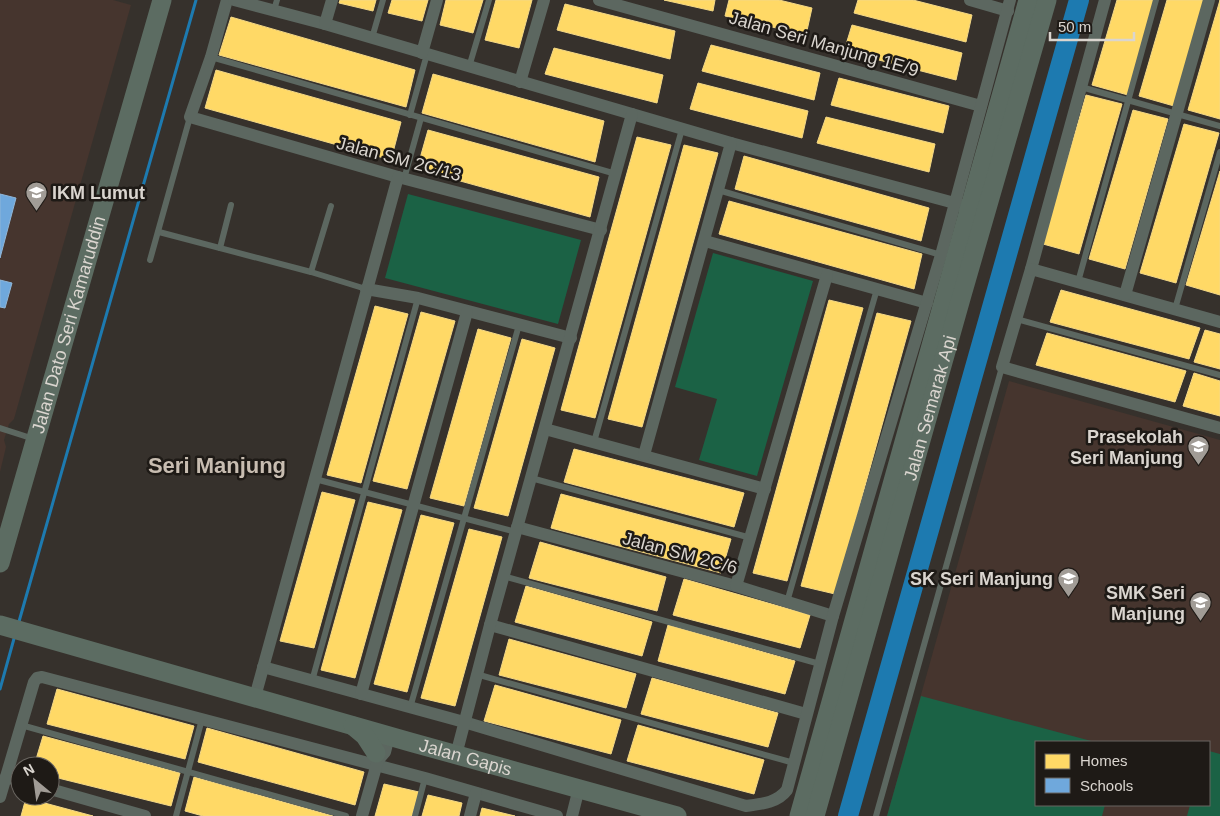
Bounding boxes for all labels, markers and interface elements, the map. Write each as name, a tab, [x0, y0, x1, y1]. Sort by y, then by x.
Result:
street label: Jalan Seri Manjung 1E/9	[727, 7, 921, 81]
scale bar	[1050, 10, 1134, 42]
text: 50 m	[1058, 18, 1091, 35]
street label: Jalan SM 2C/13	[335, 133, 463, 185]
school or university icon: IKM Lumut	[24, 181, 48, 212]
place label: IKM Lumut	[52, 183, 145, 203]
street label: Jalan Dato Seri Kamaruddin	[28, 214, 109, 436]
street label: Jalan Semarak Api	[900, 333, 960, 483]
place label: Prasekolah Seri Manjung	[1070, 427, 1183, 468]
school or university icon: Prasekolah Seri Manjung	[1187, 435, 1211, 466]
district label: Seri Manjung	[148, 453, 286, 478]
street label: Jalan SM 2C/6	[620, 528, 740, 578]
school or university icon: SK Seri Manjung	[1057, 567, 1081, 598]
place label: SK Seri Manjung	[910, 569, 1053, 589]
place label: SMK Seri Manjung	[1106, 583, 1185, 624]
school or university icon: SMK Seri Manjung	[1189, 591, 1213, 622]
street label: Jalan Gapis	[417, 735, 514, 780]
legend	[1035, 741, 1210, 806]
text: Homes	[1080, 752, 1128, 769]
north arrow	[10, 756, 60, 806]
text: N	[20, 760, 37, 779]
text: Schools	[1080, 777, 1133, 794]

